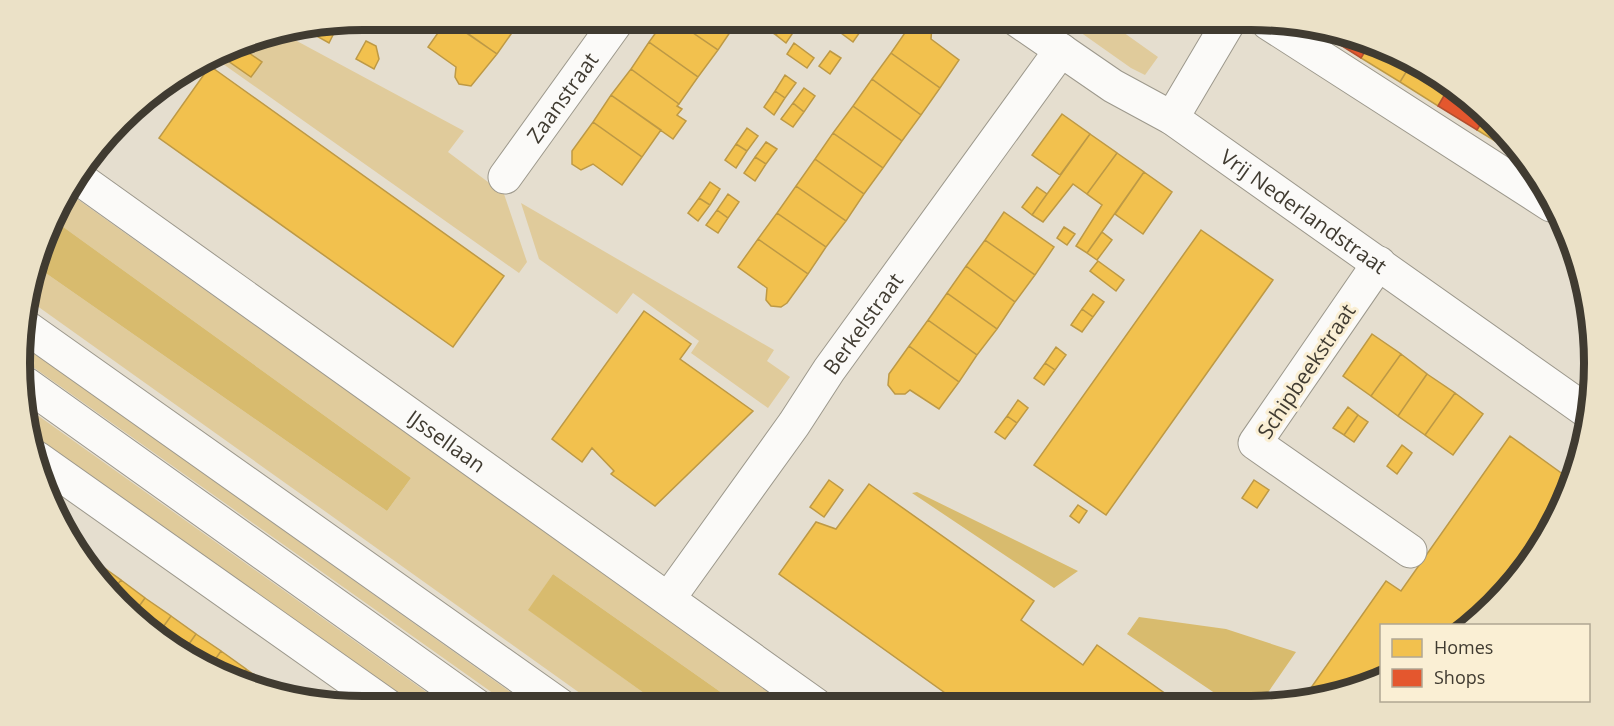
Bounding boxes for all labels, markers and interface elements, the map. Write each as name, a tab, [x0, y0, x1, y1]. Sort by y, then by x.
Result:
street label: Zaanstraat	[520, 47, 604, 148]
street label: Vrij Nederlandstraat	[1215, 143, 1393, 280]
street label: Berkelstraat	[816, 267, 909, 380]
street label: Schipbeekstraat	[1251, 298, 1361, 444]
street label: IJssellaan	[402, 403, 491, 479]
legend	[1380, 624, 1590, 702]
text: Homes	[1434, 635, 1493, 659]
text: Shops	[1434, 665, 1485, 689]

